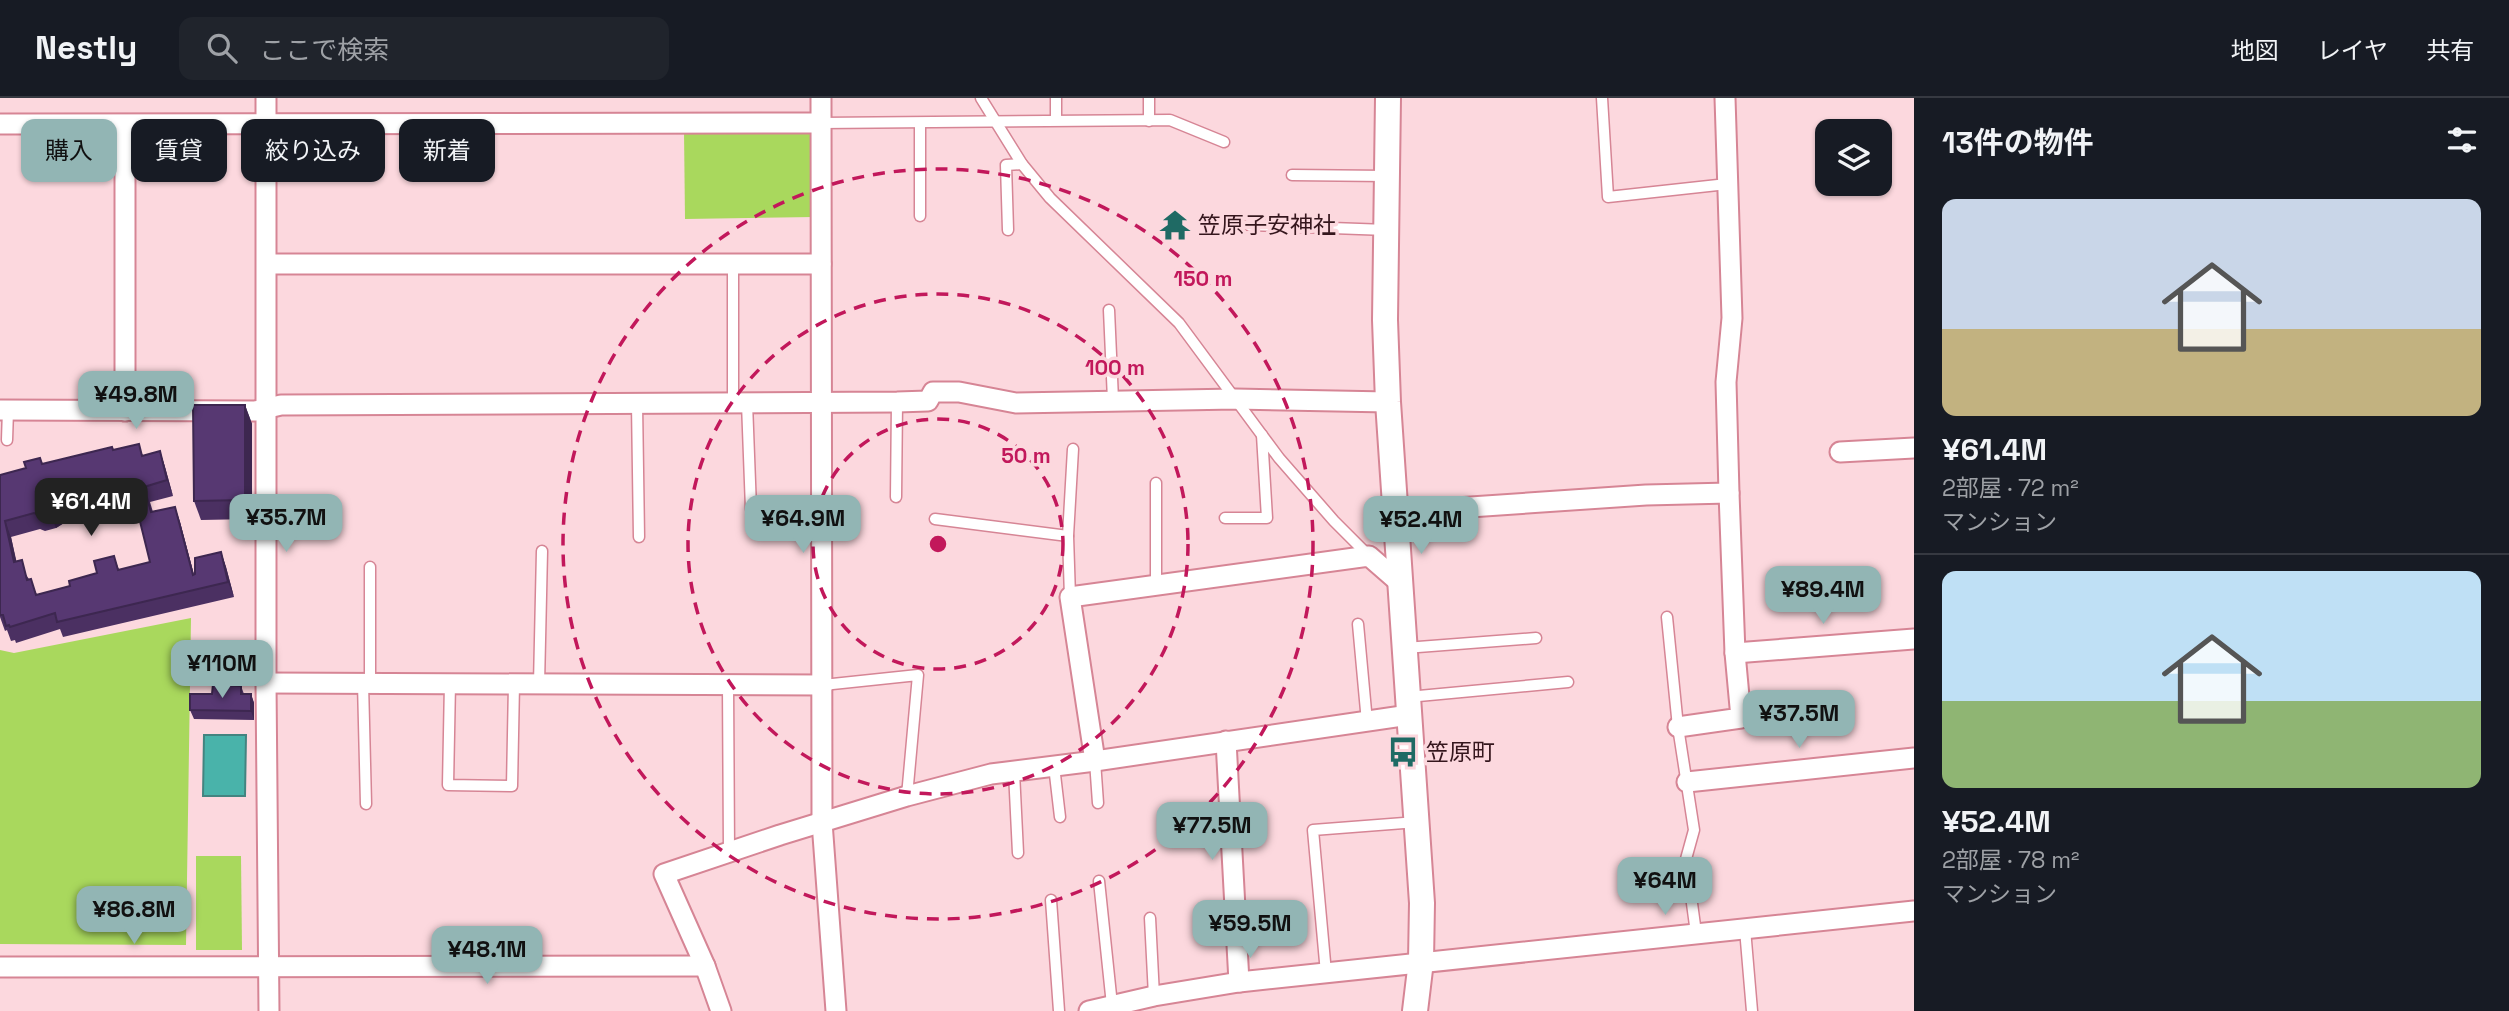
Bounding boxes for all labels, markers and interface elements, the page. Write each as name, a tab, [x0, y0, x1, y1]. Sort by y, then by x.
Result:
search box	[179, 17, 669, 80]
text: Nestly	[35, 27, 137, 69]
icon: search	[203, 29, 241, 67]
text: ここで検索	[259, 33, 389, 67]
text: 地図	[2231, 35, 2279, 66]
text: レイヤ	[2317, 35, 2388, 66]
text: 共有	[2426, 35, 2474, 66]
chip: 購入	[21, 119, 117, 182]
chip: 賃貸	[131, 119, 227, 182]
chip: 絞り込み	[241, 119, 385, 182]
chip: 新着	[399, 119, 495, 182]
map controls	[1815, 119, 1892, 196]
button: layers	[1815, 119, 1892, 196]
icon: filters	[2443, 121, 2481, 159]
text: 13件の物件	[1942, 123, 2094, 162]
temple icon: 笠原子安神社	[1158, 208, 1192, 242]
place label: 笠原子安神社	[1198, 210, 1336, 240]
icon: home	[2149, 244, 2275, 370]
text: 150 m	[1174, 265, 1232, 292]
text: 100 m	[1085, 354, 1145, 381]
pin: ¥49.8M	[79, 372, 193, 431]
text: ¥49.8M	[94, 379, 178, 409]
text: ¥61.4M	[1942, 430, 2047, 469]
text: 50 m	[1001, 442, 1051, 469]
text: 2部屋 · 72 m²	[1942, 473, 2079, 503]
pin: ¥61.4M	[34, 478, 148, 538]
text: ¥61.4M	[51, 486, 131, 516]
pin: ¥35.7M	[229, 494, 343, 554]
pin: ¥64.9M	[746, 496, 860, 555]
pin: ¥52.4M	[1364, 496, 1478, 556]
text: ¥35.7M	[245, 502, 327, 532]
text: ¥64.9M	[761, 503, 845, 533]
text: ¥52.4M	[1379, 504, 1463, 534]
text: マンション	[1942, 507, 2057, 537]
centre of rings	[926, 532, 950, 556]
pin: ¥89.4M	[1766, 566, 1880, 626]
text: ¥89.4M	[1781, 574, 1865, 604]
icon: home	[2149, 616, 2275, 742]
pin: ¥110M	[173, 640, 271, 700]
text: ¥110M	[187, 648, 257, 678]
pin: ¥37.5M	[1742, 690, 1856, 750]
text: ¥37.5M	[1759, 698, 1839, 728]
bus stop icon: 笠原町	[1386, 735, 1420, 769]
place label: 笠原町	[1426, 737, 1495, 767]
pin: ¥77.5M	[1155, 802, 1269, 862]
text: ¥52.4M	[1942, 802, 2051, 841]
text: ¥77.5M	[1172, 810, 1252, 840]
text: 2部屋 · 78 m²	[1942, 845, 2079, 875]
pin: ¥64M	[1624, 858, 1706, 917]
text: ¥64M	[1633, 865, 1697, 895]
text: マンション	[1942, 879, 2057, 909]
pin: ¥86.8M	[77, 886, 191, 946]
text: ¥86.8M	[92, 894, 176, 924]
pin: ¥59.5M	[1193, 900, 1307, 960]
text: ¥59.5M	[1209, 908, 1291, 938]
pin: ¥48.1M	[430, 926, 544, 986]
text: ¥48.1M	[447, 934, 527, 964]

